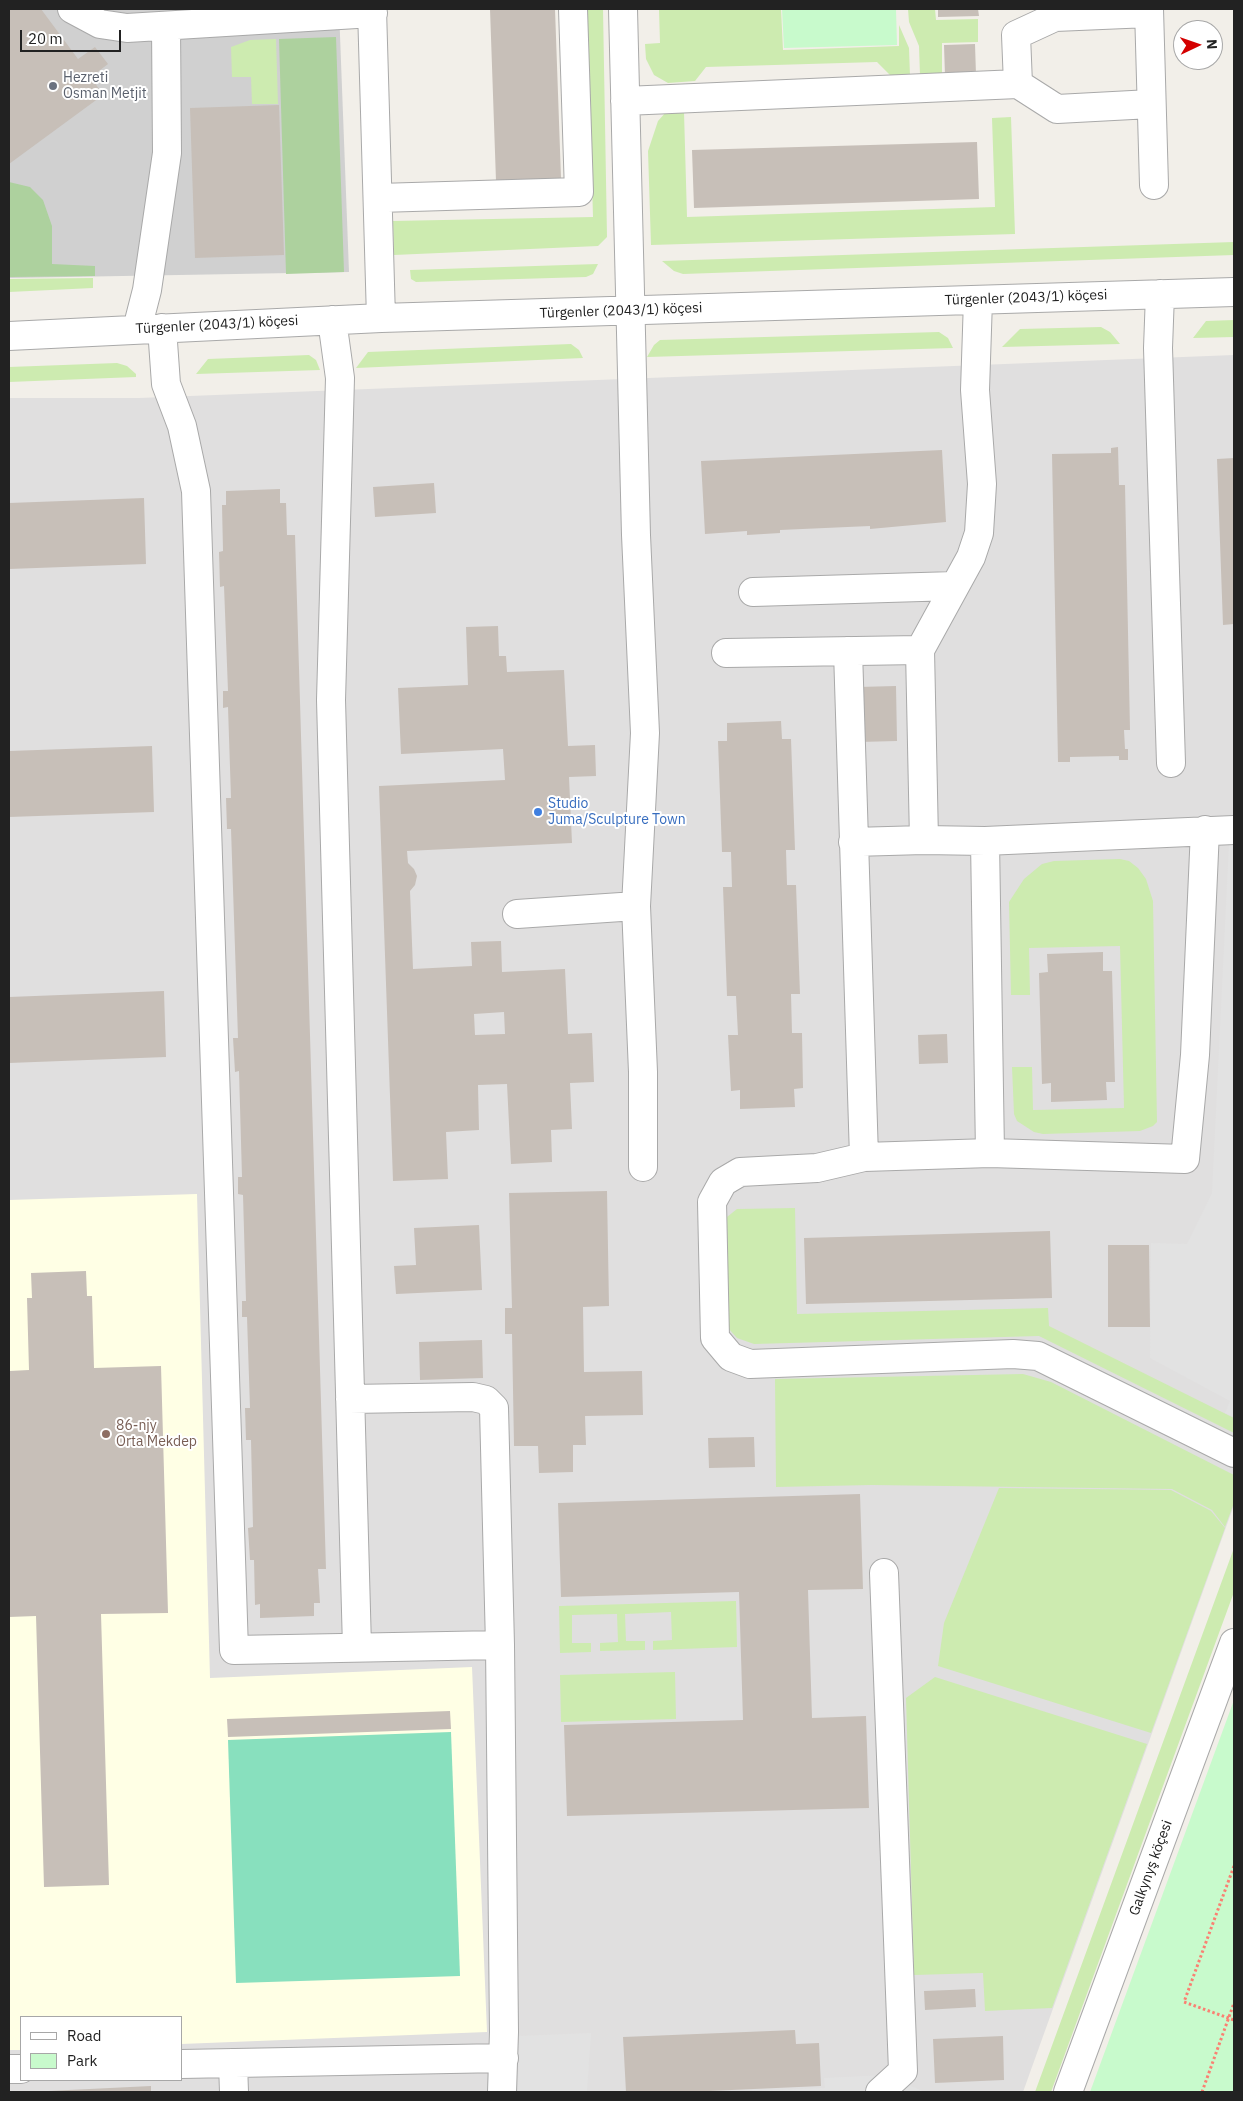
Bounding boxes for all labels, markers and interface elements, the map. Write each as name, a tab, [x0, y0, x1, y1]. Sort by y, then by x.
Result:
scale bar	[22, 20, 124, 52]
north arrow	[1173, 20, 1223, 70]
text: 20 m	[28, 29, 63, 48]
text: N	[1203, 39, 1221, 50]
place label: Hezreti Osman Metjit	[63, 70, 147, 102]
marker: Hezreti Osman Metjit	[47, 80, 59, 92]
street label: Türgenler (2043/1) köçesi	[944, 287, 1108, 309]
street label: Türgenler (2043/1) köçesi	[539, 300, 703, 322]
street label: Türgenler (2043/1) köçesi	[135, 312, 299, 338]
place label: Studio Juma/Sculpture Town	[548, 796, 686, 829]
marker: Studio Juma/Sculpture Town	[532, 806, 544, 818]
place label: 86-njy Orta Mekdep	[116, 1418, 197, 1450]
marker: 86-njy Orta Mekdep	[100, 1428, 112, 1440]
street label: Galkynyş köçesi	[1126, 1818, 1176, 1918]
legend	[20, 2016, 182, 2081]
text: Road	[67, 2026, 102, 2045]
text: Park	[67, 2051, 97, 2070]

